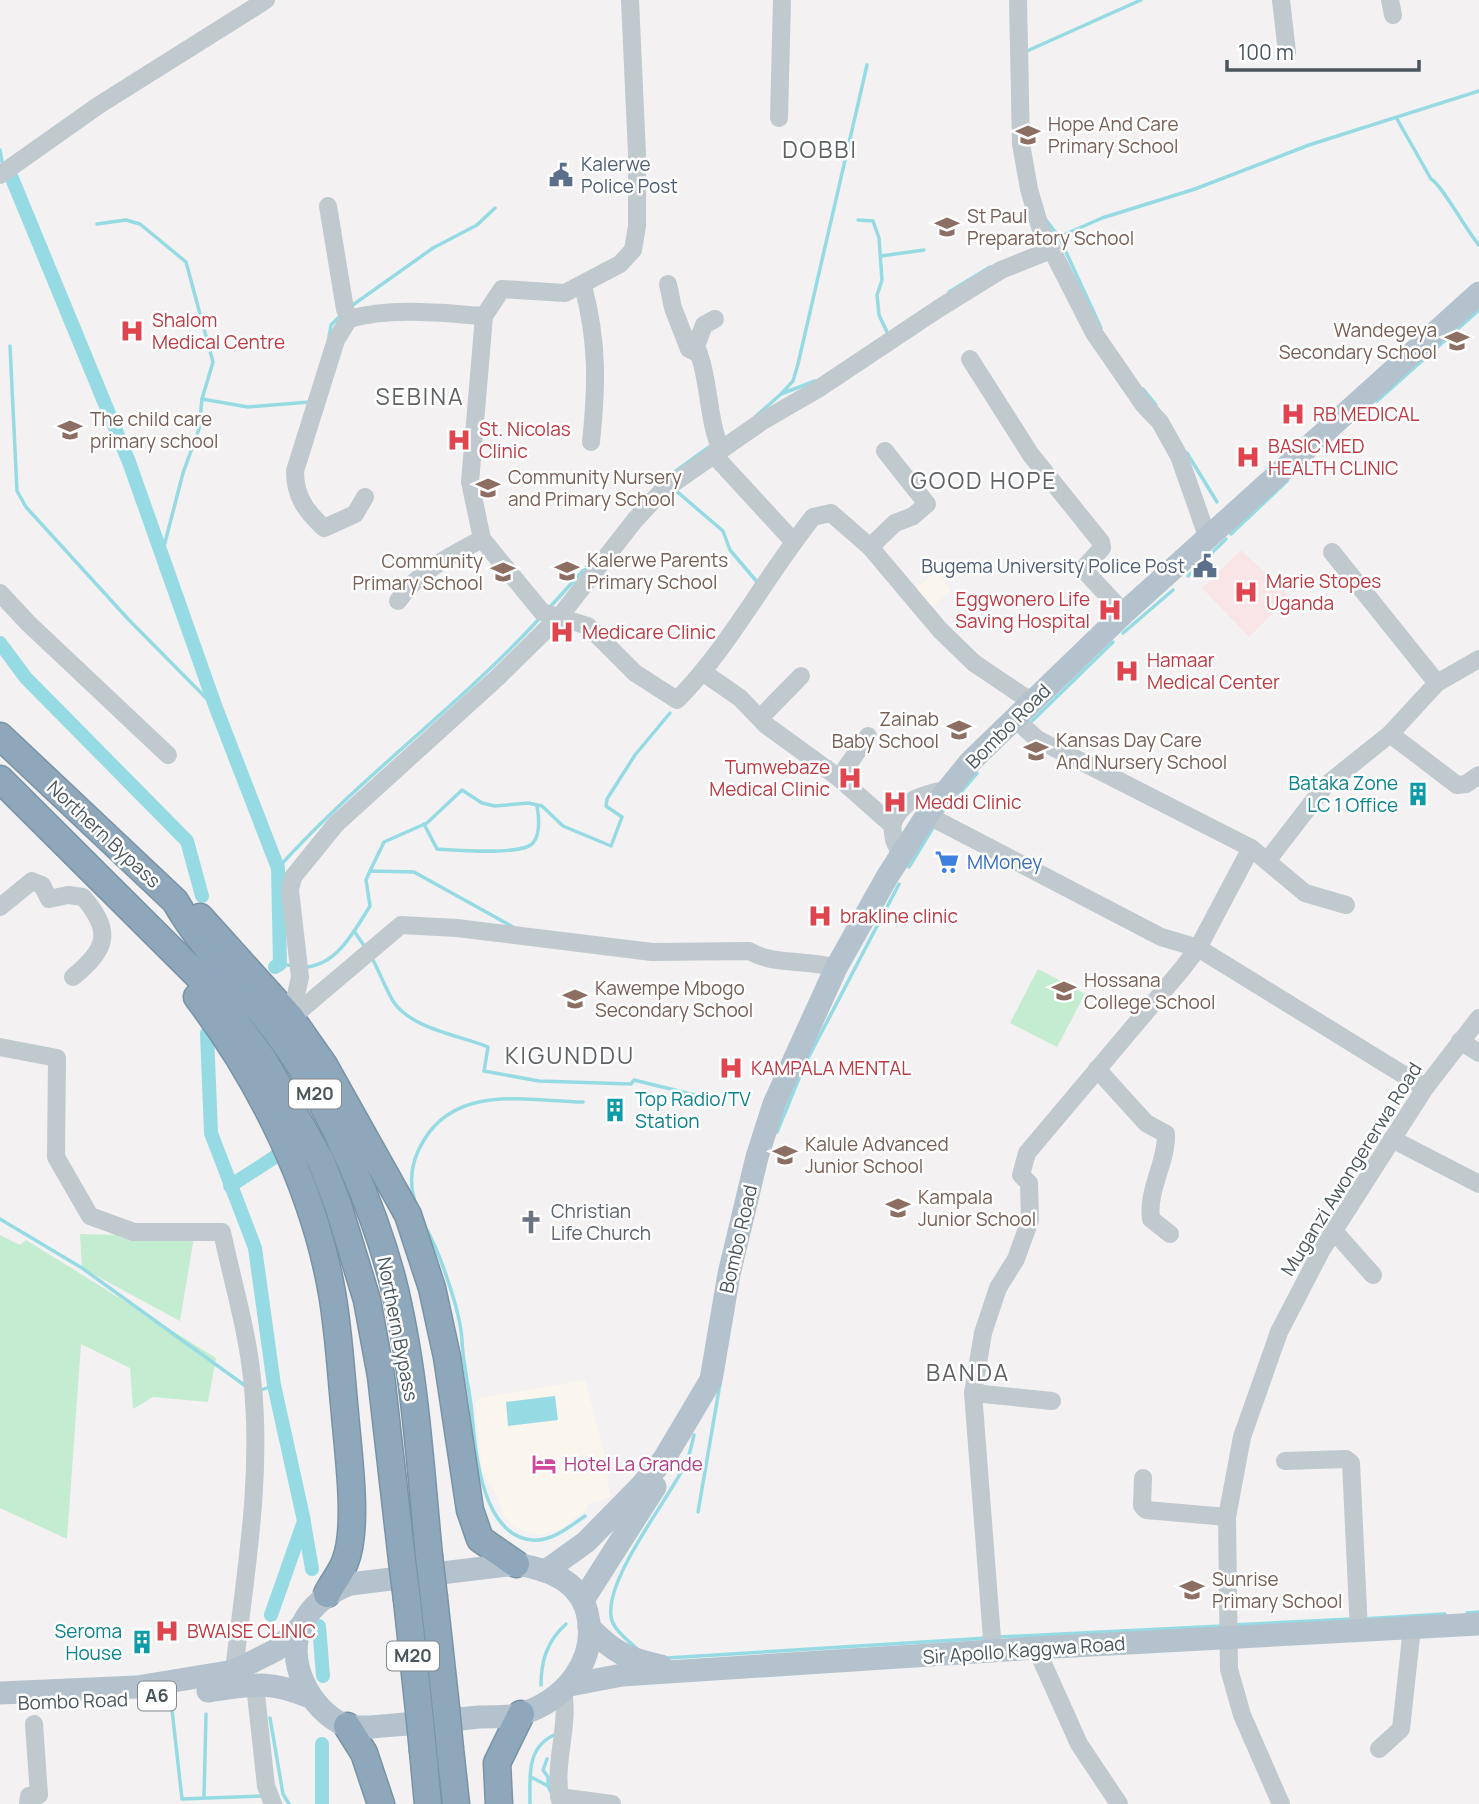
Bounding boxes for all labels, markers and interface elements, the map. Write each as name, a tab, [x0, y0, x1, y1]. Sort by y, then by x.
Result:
scale bar	[1227, 28, 1420, 72]
text: 100 m	[1238, 38, 1294, 66]
place label: Hope And Care Primary School	[1048, 111, 1179, 159]
school or university icon: Hope And Care Primary School	[1014, 121, 1042, 149]
district label: DOBBI	[782, 133, 858, 165]
place label: Kalerwe Police Post	[581, 151, 678, 199]
public building icon: Kalerwe Police Post	[547, 161, 575, 189]
place label: St Paul Preparatory School	[967, 203, 1134, 251]
school or university icon: St Paul Preparatory School	[933, 213, 961, 241]
place label: Shalom Medical Centre	[152, 307, 285, 355]
hospital icon: Shalom Medical Centre	[118, 317, 146, 345]
place label: Wandegeya Secondary School	[1279, 317, 1437, 365]
school or university icon: Wandegeya Secondary School	[1443, 327, 1471, 355]
district label: SEBINA	[375, 380, 465, 412]
hospital icon: RB MEDICAL	[1279, 400, 1307, 428]
place label: RB MEDICAL	[1313, 401, 1420, 427]
place label: The child care primary school	[90, 406, 218, 454]
school or university icon: The child care primary school	[56, 416, 84, 444]
place label: St. Nicolas Clinic	[479, 416, 571, 464]
hospital icon: St. Nicolas Clinic	[445, 426, 473, 454]
place label: BASIC MED HEALTH CLINIC	[1268, 433, 1399, 481]
hospital icon: BASIC MED HEALTH CLINIC	[1234, 443, 1262, 471]
place label: Community Nursery and Primary School	[508, 464, 682, 512]
district label: GOOD HOPE	[911, 464, 1057, 496]
school or university icon: Community Nursery and Primary School	[474, 474, 502, 502]
place label: Kalerwe Parents Primary School	[587, 547, 728, 595]
place label: Community Primary School	[353, 548, 483, 596]
public building icon: Bugema University Police Post	[1191, 552, 1219, 580]
place label: Bugema University Police Post	[921, 553, 1185, 579]
school or university icon: Kalerwe Parents Primary School	[553, 557, 581, 585]
school or university icon: Community Primary School	[489, 558, 517, 586]
place label: Marie Stopes Uganda	[1266, 568, 1381, 616]
hospital icon: Marie Stopes Uganda	[1232, 578, 1260, 606]
place label: Eggwonero Life Saving Hospital	[955, 586, 1090, 634]
hospital icon: Eggwonero Life Saving Hospital	[1096, 596, 1124, 624]
hospital icon: Medicare Clinic	[548, 618, 576, 646]
place label: Medicare Clinic	[582, 619, 716, 645]
place label: Hamaar Medical Center	[1147, 647, 1280, 695]
hospital icon: Hamaar Medical Center	[1113, 657, 1141, 685]
street label: Bombo Road	[960, 678, 1056, 774]
place label: Zainab Baby School	[832, 706, 939, 754]
school or university icon: Zainab Baby School	[945, 716, 973, 744]
place label: Kansas Day Care And Nursery School	[1056, 727, 1227, 775]
school or university icon: Kansas Day Care And Nursery School	[1022, 737, 1050, 765]
place label: Tumwebaze Medical Clinic	[709, 754, 830, 802]
hospital icon: Tumwebaze Medical Clinic	[836, 764, 864, 792]
place label: Bataka Zone LC 1 Office	[1289, 770, 1398, 818]
street label: Northern Bypass	[42, 775, 166, 893]
building icon: Bataka Zone LC 1 Office	[1404, 780, 1432, 808]
hospital icon: Meddi Clinic	[881, 788, 909, 816]
place label: Meddi Clinic	[915, 789, 1022, 815]
supermarket icon: MMoney	[933, 848, 961, 876]
place label: MMoney	[967, 849, 1042, 875]
hospital icon: brakline clinic	[806, 902, 834, 930]
place label: brakline clinic	[840, 903, 958, 929]
place label: Hossana College School	[1084, 967, 1215, 1015]
place label: Kawempe Mbogo Secondary School	[595, 975, 753, 1023]
school or university icon: Hossana College School	[1050, 977, 1078, 1005]
school or university icon: Kawempe Mbogo Secondary School	[561, 985, 589, 1013]
district label: KIGUNDDU	[505, 1039, 635, 1071]
hospital icon: KAMPALA MENTAL	[717, 1054, 745, 1082]
place label: KAMPALA MENTAL	[751, 1055, 911, 1081]
street label: Muganzi Awongererwa Road	[1275, 1057, 1427, 1281]
road number: M20	[289, 1079, 341, 1108]
place label: Top Radio/TV Station	[635, 1086, 751, 1134]
building icon: Top Radio/TV Station	[601, 1096, 629, 1124]
place label: Kalule Advanced Junior School	[805, 1131, 949, 1179]
school or university icon: Kalule Advanced Junior School	[771, 1141, 799, 1169]
street label: Bombo Road	[713, 1182, 763, 1296]
place label: Kampala Junior School	[918, 1184, 1036, 1232]
school or university icon: Kampala Junior School	[884, 1194, 912, 1222]
place label: Christian Life Church	[551, 1198, 651, 1246]
church icon: Christian Life Church	[517, 1208, 545, 1236]
street label: Northern Bypass	[371, 1255, 425, 1403]
district label: BANDA	[926, 1356, 1010, 1388]
hotel icon: Hotel La Grande	[530, 1450, 558, 1478]
place label: Hotel La Grande	[564, 1451, 703, 1477]
place label: Sunrise Primary School	[1212, 1566, 1342, 1614]
school or university icon: Sunrise Primary School	[1178, 1576, 1206, 1604]
hospital icon: BWAISE CLINIC	[153, 1617, 181, 1645]
place label: Seroma House	[55, 1618, 122, 1666]
place label: BWAISE CLINIC	[187, 1618, 316, 1644]
building icon: Seroma House	[128, 1628, 156, 1656]
street label: Sir Apollo Kaggwa Road	[922, 1630, 1126, 1670]
road number: M20	[387, 1642, 439, 1671]
road number: A6	[138, 1681, 176, 1710]
street label: Bombo Road	[17, 1686, 129, 1716]

